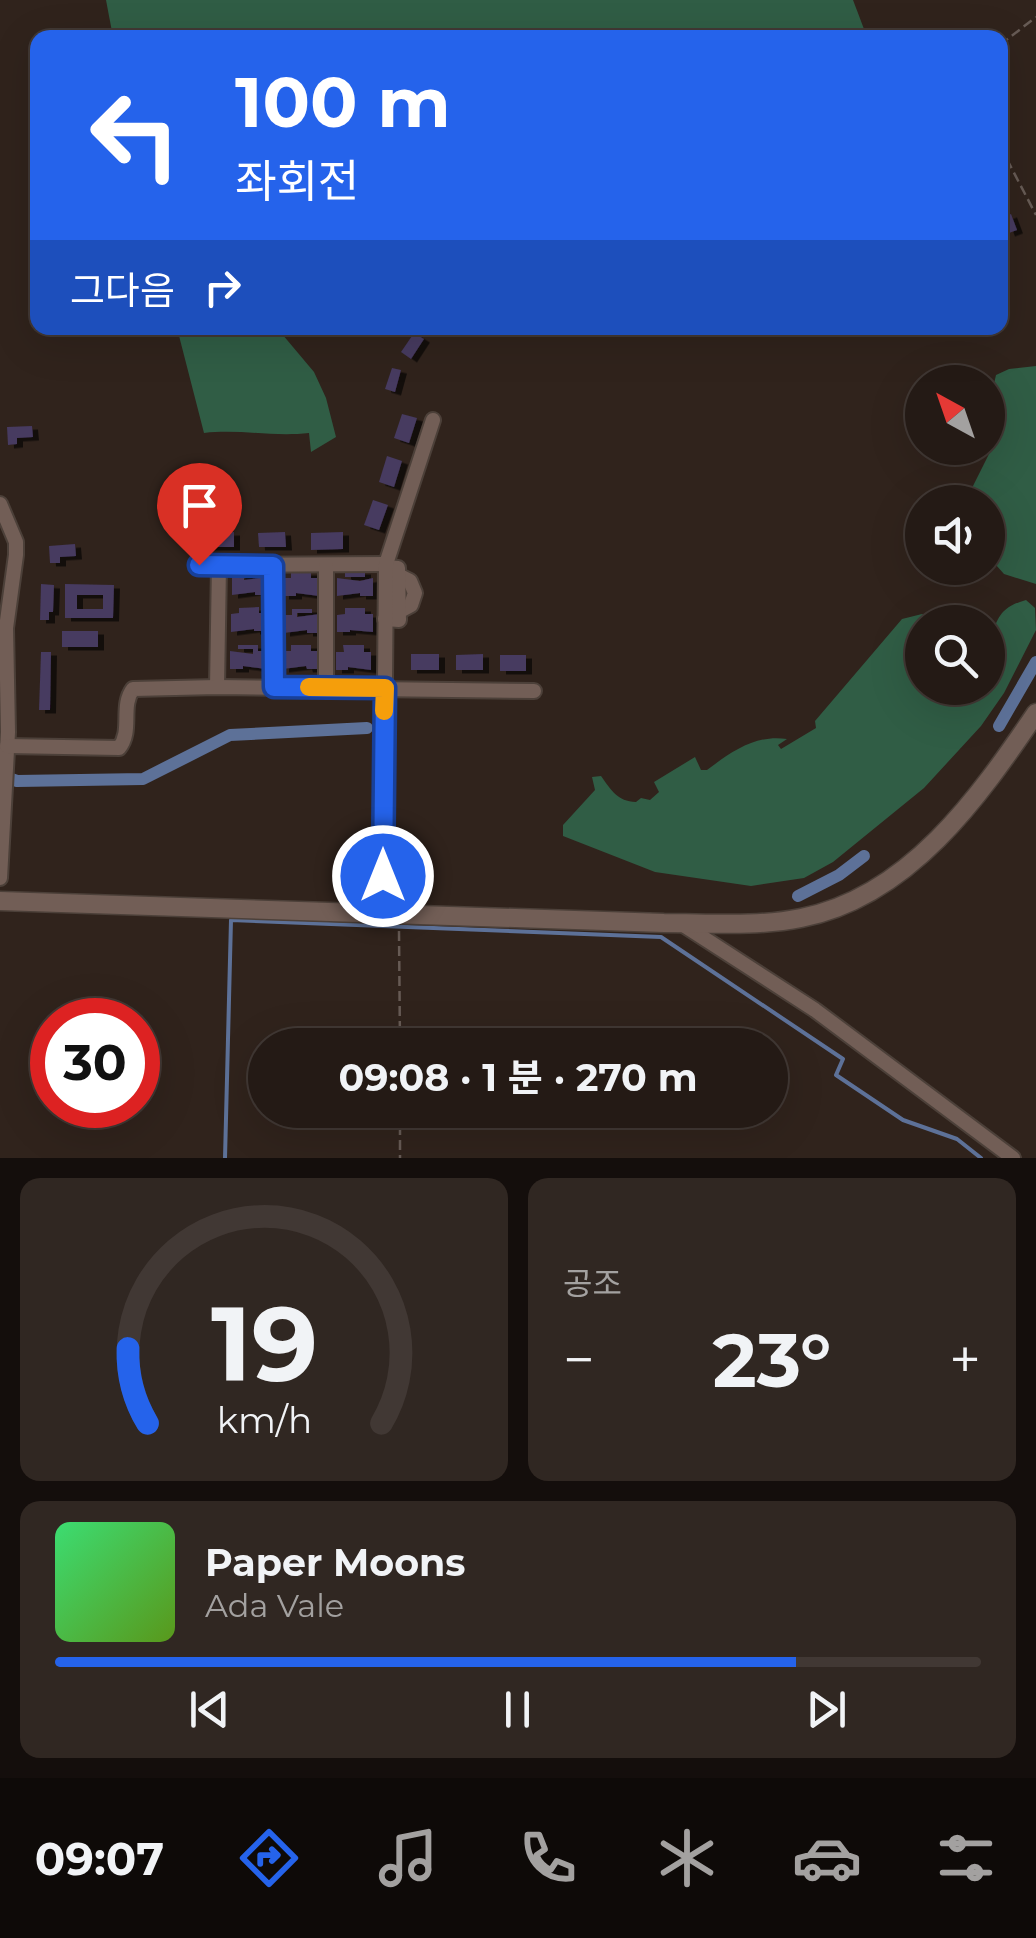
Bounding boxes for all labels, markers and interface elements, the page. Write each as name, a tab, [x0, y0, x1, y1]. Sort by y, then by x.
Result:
text: 100 m	[235, 59, 451, 145]
icon: left	[70, 70, 200, 200]
text: 좌회전	[235, 153, 359, 208]
icon: right	[195, 260, 250, 315]
text: 그다음	[70, 267, 175, 314]
north arrow	[905, 365, 1005, 465]
map controls	[905, 365, 1005, 705]
pin	[157, 463, 242, 566]
icon: arrive	[172, 478, 227, 533]
button: sound	[905, 485, 1005, 585]
button: search	[905, 605, 1005, 705]
position arrow	[331, 824, 435, 928]
speed limit sign: 30	[30, 998, 160, 1128]
text: 09:08 · 1 분 · 270 m	[338, 1054, 698, 1101]
text: 공조	[563, 1264, 622, 1303]
text: 19	[210, 1280, 318, 1407]
text: 23°	[713, 1314, 831, 1406]
text: −	[563, 1326, 595, 1393]
text: +	[949, 1326, 981, 1393]
text: km/h	[216, 1398, 312, 1442]
text: Paper Moons	[205, 1539, 466, 1586]
text: Ada Vale	[205, 1586, 344, 1625]
icon: previous	[182, 1682, 237, 1737]
icon: pause	[490, 1682, 545, 1737]
icon: next	[799, 1682, 854, 1737]
icon: directions	[234, 1823, 304, 1893]
icon: music	[373, 1823, 443, 1893]
icon: phone	[513, 1823, 583, 1893]
icon: climate	[652, 1823, 722, 1893]
icon: car	[792, 1823, 862, 1893]
icon: filters	[931, 1823, 1001, 1893]
text: 09:07	[35, 1831, 164, 1886]

